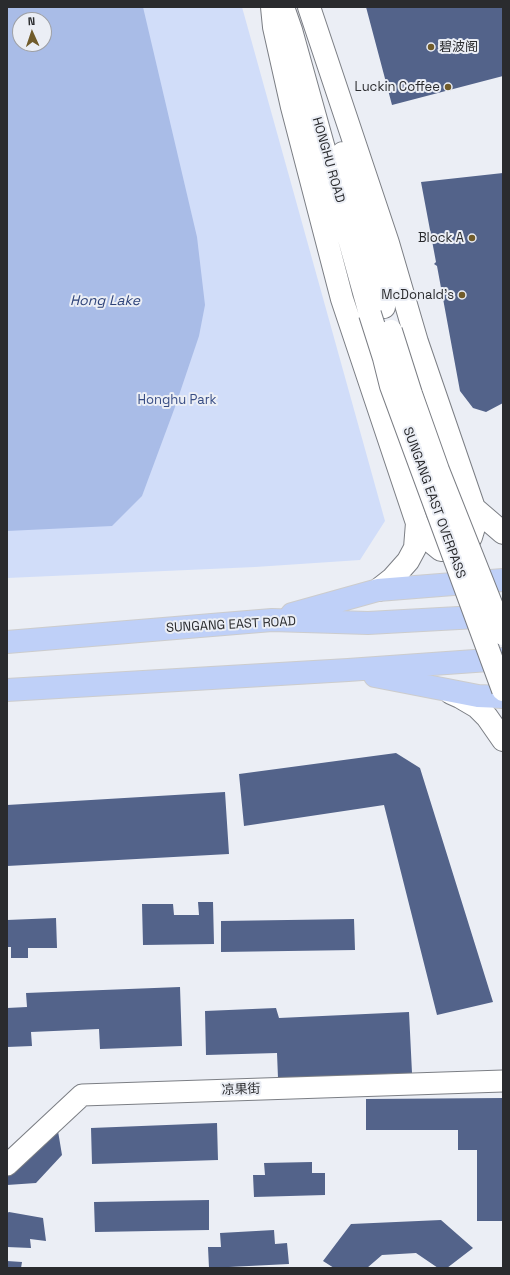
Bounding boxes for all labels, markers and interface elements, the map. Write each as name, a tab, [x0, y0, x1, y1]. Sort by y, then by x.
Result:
north arrow	[12, 12, 52, 52]
text: N	[27, 14, 35, 28]
place label: 碧波阁	[439, 39, 478, 55]
marker: 碧波阁	[426, 42, 436, 52]
place label: Luckin Coffee	[355, 79, 440, 95]
marker: Luckin Coffee	[443, 82, 453, 92]
street label: HONGHU ROAD	[308, 115, 348, 205]
place label: Block A	[418, 230, 464, 246]
marker: Block A	[467, 233, 477, 243]
place label: McDonald's	[381, 287, 454, 303]
marker: McDonald's	[457, 290, 467, 300]
water label: Hong Lake	[70, 293, 140, 309]
park label: Honghu Park	[137, 392, 217, 408]
street label: SUNGANG EAST OVERPASS	[399, 425, 469, 581]
street label: SUNGANG EAST ROAD	[166, 614, 296, 636]
street label: 凉果街	[221, 1082, 261, 1098]

